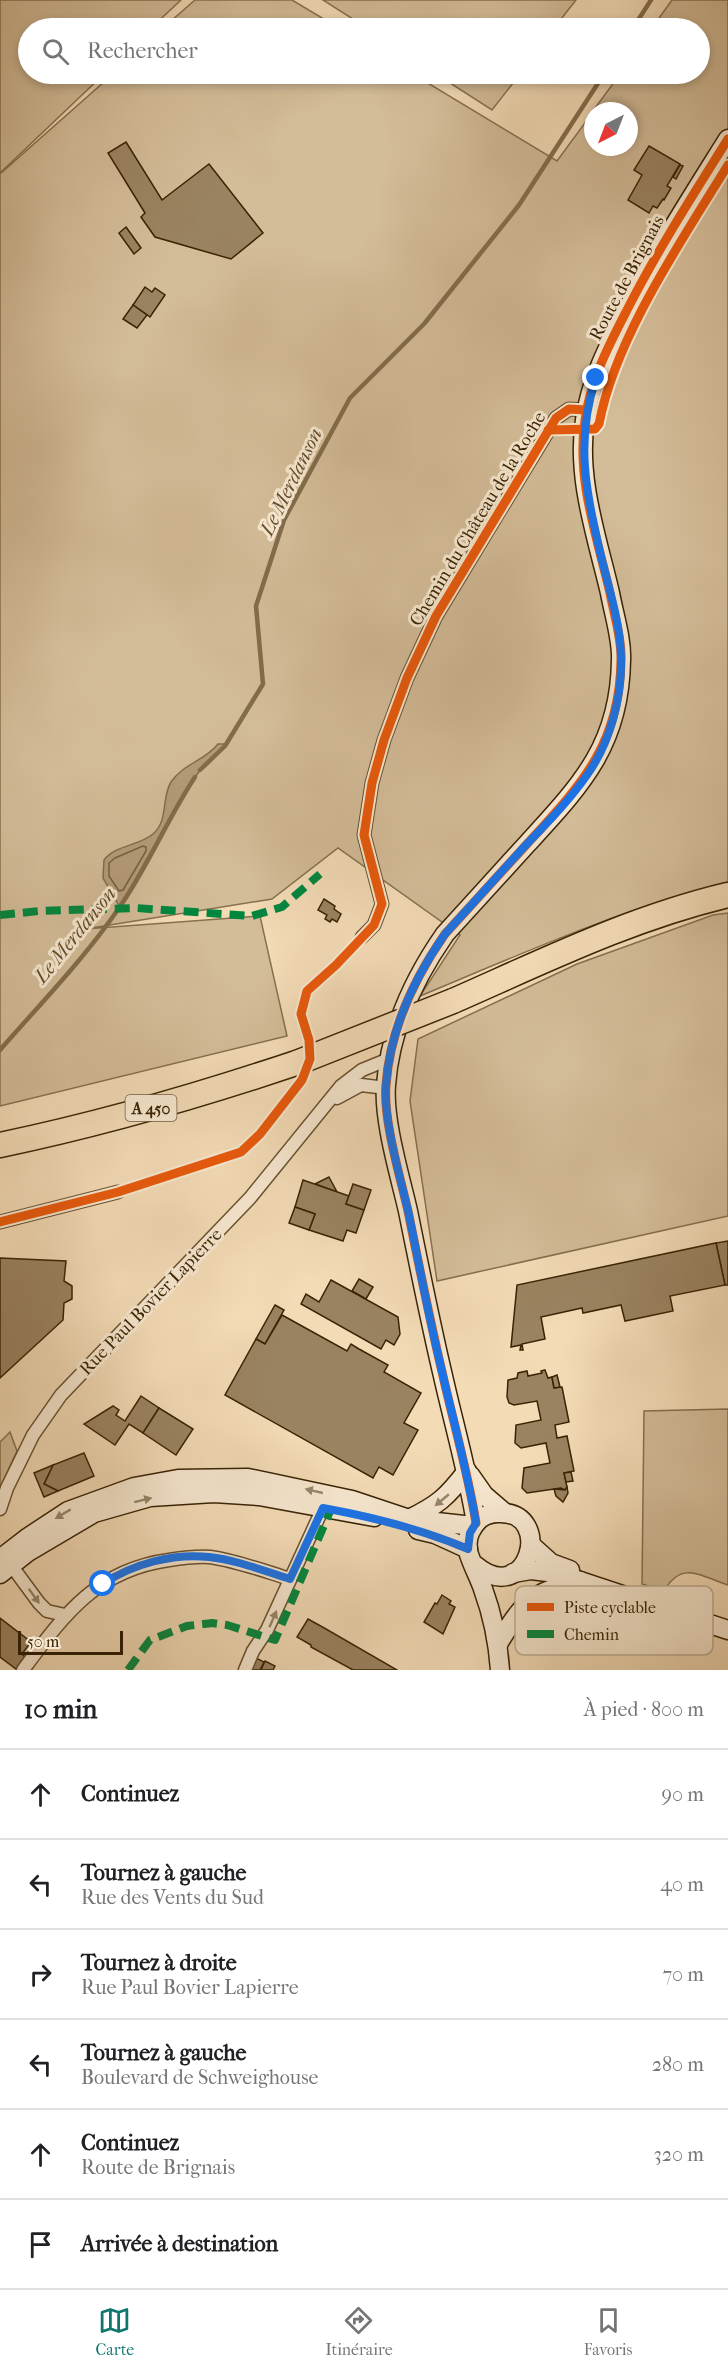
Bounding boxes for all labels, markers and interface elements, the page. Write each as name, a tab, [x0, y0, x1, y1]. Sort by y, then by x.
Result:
search box	[18, 18, 710, 84]
icon: search	[39, 35, 72, 68]
text: Rechercher	[87, 38, 198, 64]
north arrow	[584, 102, 638, 156]
street label: Route de Brignais	[585, 212, 669, 344]
route end	[582, 364, 608, 390]
street label: Chemin du Château de la Roche	[406, 408, 550, 630]
water label: Le Merdanson	[254, 424, 327, 541]
water label: Le Merdanson	[28, 882, 121, 989]
road number: A 450	[126, 1095, 176, 1121]
street label: Rue Paul Bovier Lapierre	[75, 1224, 227, 1380]
one-way arrow	[305, 1486, 323, 1496]
one-way arrow	[435, 1493, 450, 1506]
one-way arrow	[134, 1494, 152, 1504]
one-way arrow	[55, 1509, 71, 1520]
route start	[89, 1570, 115, 1596]
legend	[515, 1586, 713, 1655]
one-way arrow	[28, 1588, 40, 1604]
text: Piste cyclable	[564, 1598, 656, 1617]
one-way arrow	[268, 1610, 277, 1627]
text: Chemin	[564, 1625, 620, 1644]
scale bar	[18, 1628, 123, 1656]
text: 50 m	[27, 1632, 59, 1651]
text: 10 min	[24, 1694, 97, 1725]
text: À pied · 800 m	[584, 1698, 704, 1721]
icon: ahead	[24, 1778, 57, 1811]
text: Continuez	[81, 1781, 179, 1807]
text: 90 m	[662, 1783, 704, 1806]
text: Tournez à gauche	[81, 1860, 246, 1886]
icon: left	[24, 1868, 57, 1901]
text: 40 m	[660, 1873, 704, 1896]
text: Rue des Vents du Sud	[81, 1886, 264, 1909]
text: Tournez à droite	[81, 1950, 237, 1976]
icon: right	[24, 1958, 57, 1991]
text: 70 m	[662, 1963, 704, 1986]
text: Rue Paul Bovier Lapierre	[81, 1976, 299, 1999]
text: Tournez à gauche	[81, 2040, 246, 2066]
icon: left	[24, 2048, 57, 2081]
text: 280 m	[652, 2053, 704, 2076]
text: Boulevard de Schweighouse	[81, 2066, 318, 2089]
text: Continuez	[81, 2130, 179, 2156]
icon: ahead	[24, 2138, 57, 2171]
text: 320 m	[654, 2143, 704, 2166]
text: Route de Brignais	[81, 2156, 235, 2179]
icon: arrive	[24, 2228, 57, 2261]
text: Arrivée à destination	[81, 2231, 278, 2257]
tab: Carte	[96, 2304, 134, 2359]
tab: Itinéraire	[325, 2304, 393, 2359]
tab: Favoris	[584, 2304, 632, 2359]

